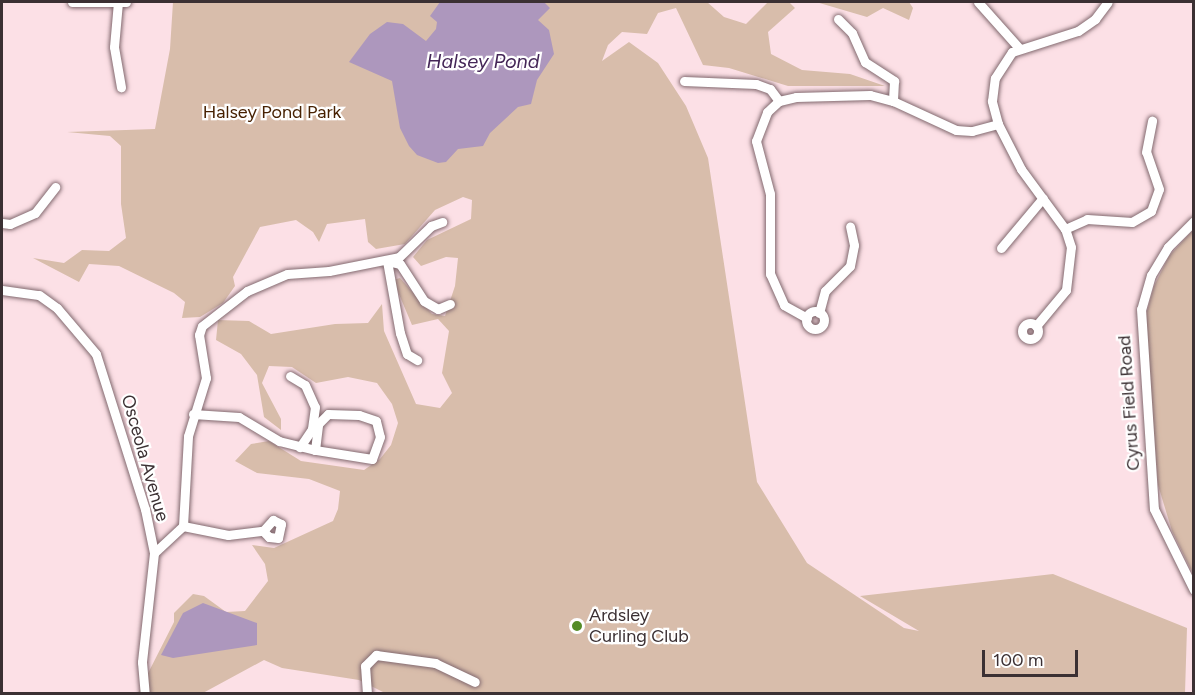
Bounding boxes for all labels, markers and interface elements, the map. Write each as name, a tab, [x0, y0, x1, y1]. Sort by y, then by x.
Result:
water label: Halsey Pond	[427, 49, 539, 73]
park label: Halsey Pond Park	[203, 101, 341, 123]
street label: Cyrus Field Road	[1113, 335, 1145, 471]
street label: Osceola Avenue	[117, 392, 173, 524]
place label: Ardsley Curling Club	[589, 605, 689, 648]
marker: Ardsley Curling Club	[570, 619, 584, 633]
scale bar	[985, 638, 1081, 676]
text: 100 m	[993, 649, 1043, 671]

